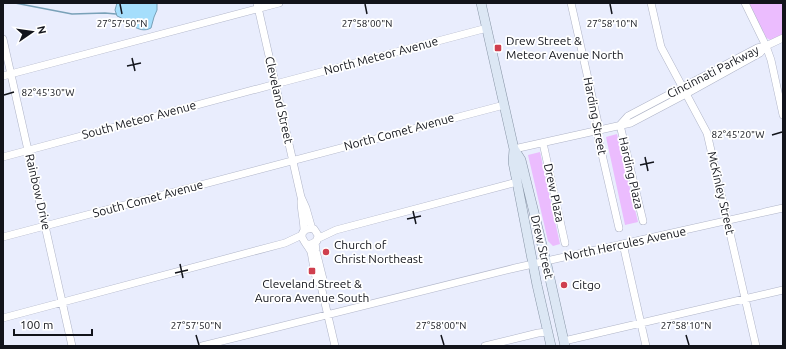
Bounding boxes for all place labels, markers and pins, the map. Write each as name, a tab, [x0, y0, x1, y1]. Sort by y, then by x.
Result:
place label: Drew Street & Meteor Avenue North	[506, 34, 624, 61]
marker: Drew Street & Meteor Avenue North	[493, 43, 503, 53]
place label: Church of Christ Northeast	[334, 238, 423, 265]
marker: Church of Christ Northeast	[321, 247, 331, 257]
marker: Cleveland Street & Aurora Avenue South	[307, 266, 317, 276]
place label: Cleveland Street & Aurora Avenue South	[255, 277, 369, 304]
place label: Citgo	[572, 278, 601, 291]
marker: Citgo	[559, 280, 569, 290]

